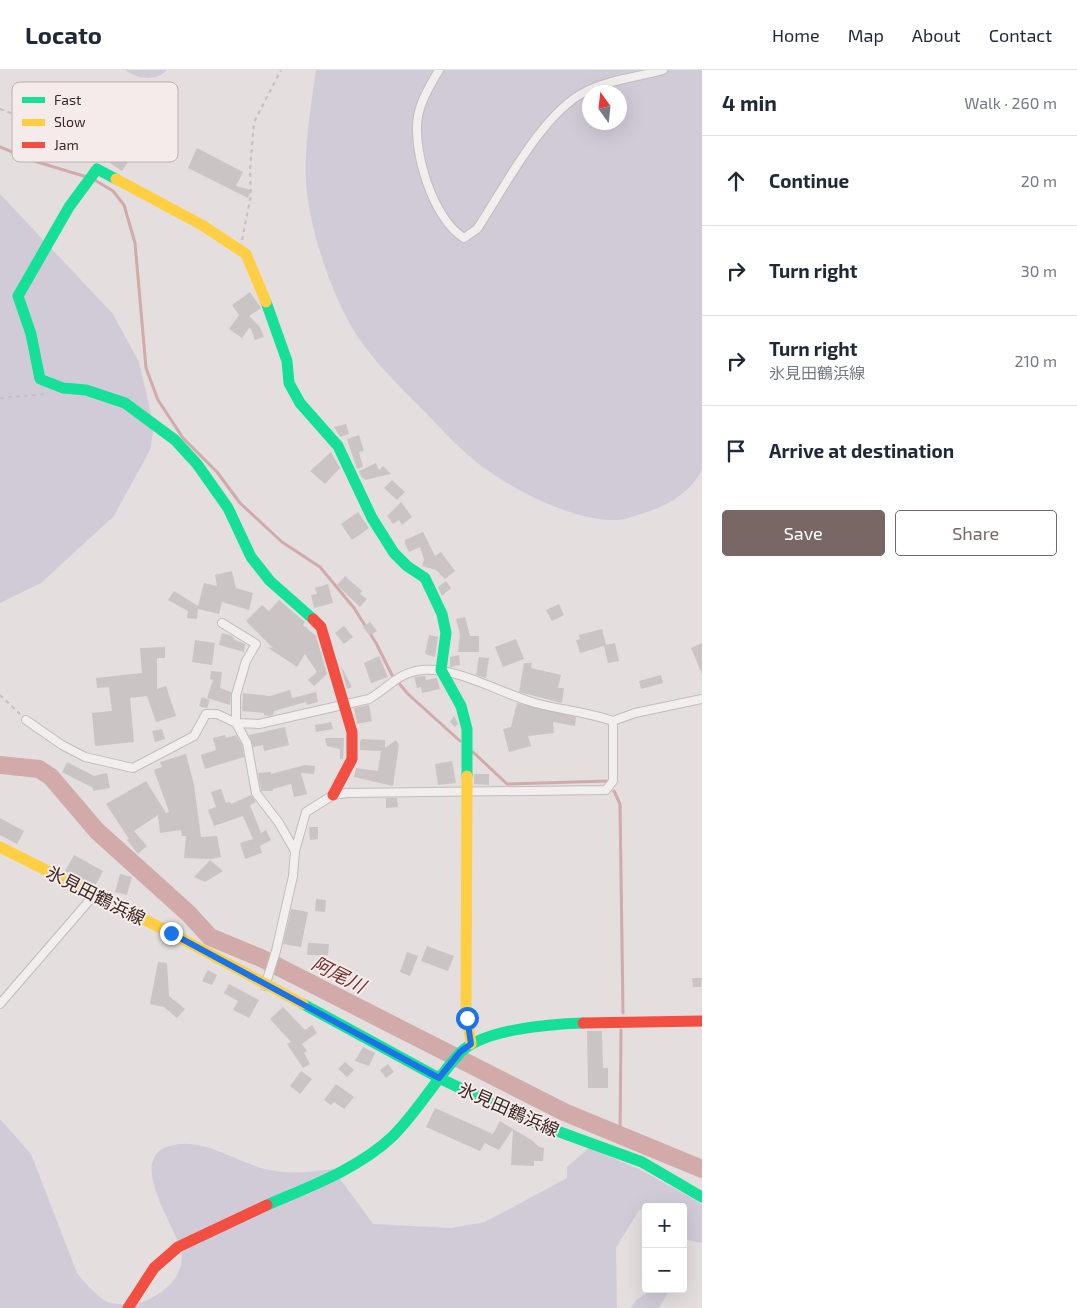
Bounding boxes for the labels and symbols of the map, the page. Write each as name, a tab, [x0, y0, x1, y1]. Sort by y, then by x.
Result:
legend	[12, 82, 178, 162]
north arrow	[582, 85, 627, 130]
text: Fast	[54, 91, 81, 108]
text: Slow	[54, 113, 86, 130]
text: Jam	[54, 136, 79, 153]
street label: 氷見田鶴浜線	[43, 861, 149, 929]
route end	[160, 922, 183, 945]
water label: 阿尾川	[308, 951, 371, 998]
route start	[456, 1007, 479, 1030]
street label: 氷見田鶴浜線	[455, 1077, 563, 1141]

